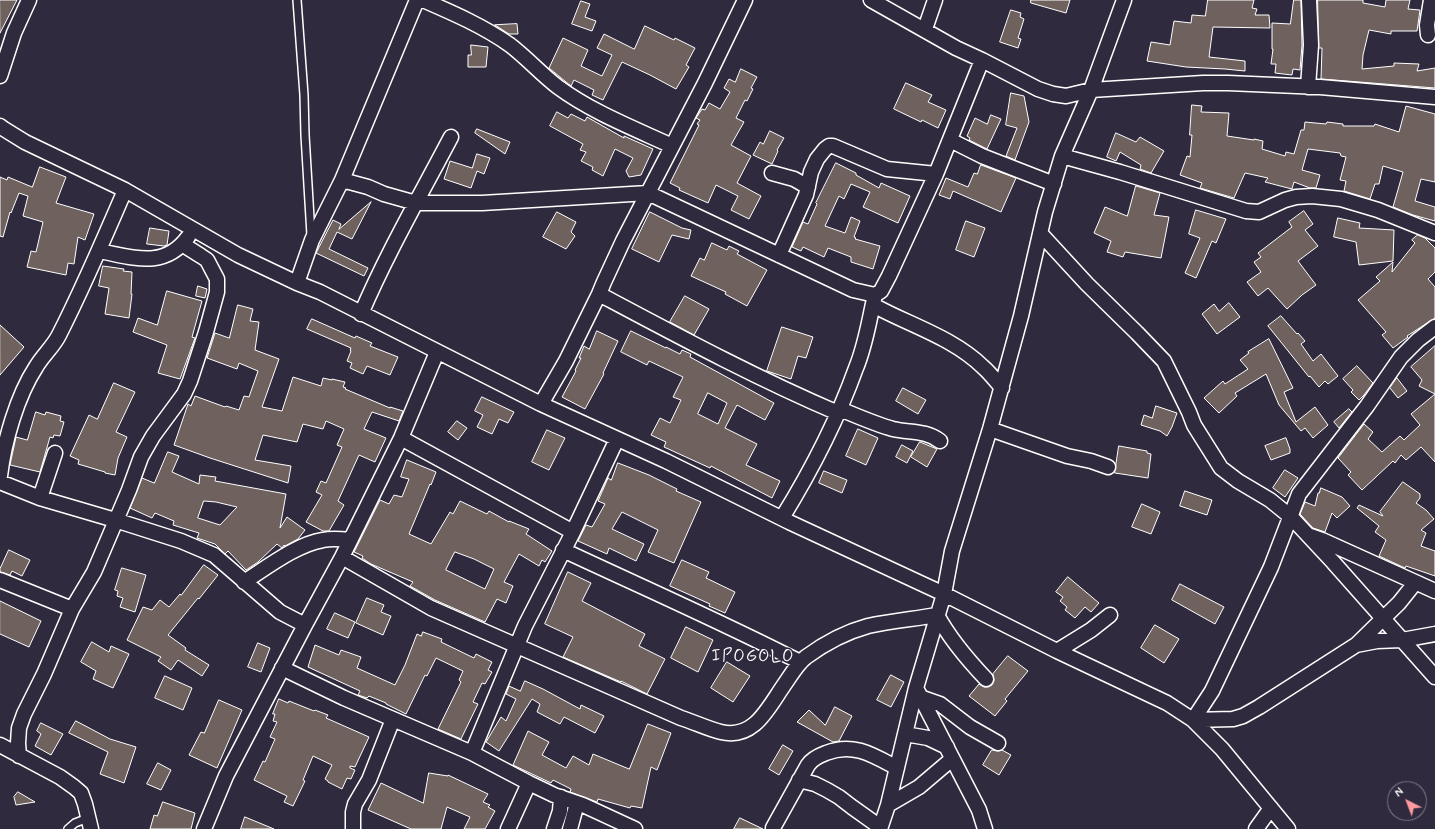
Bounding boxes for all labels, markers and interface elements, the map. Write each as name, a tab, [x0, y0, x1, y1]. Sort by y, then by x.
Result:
district label: IPOGOLO	[712, 647, 794, 667]
north arrow	[1387, 781, 1427, 821]
text: N	[1392, 785, 1407, 800]

